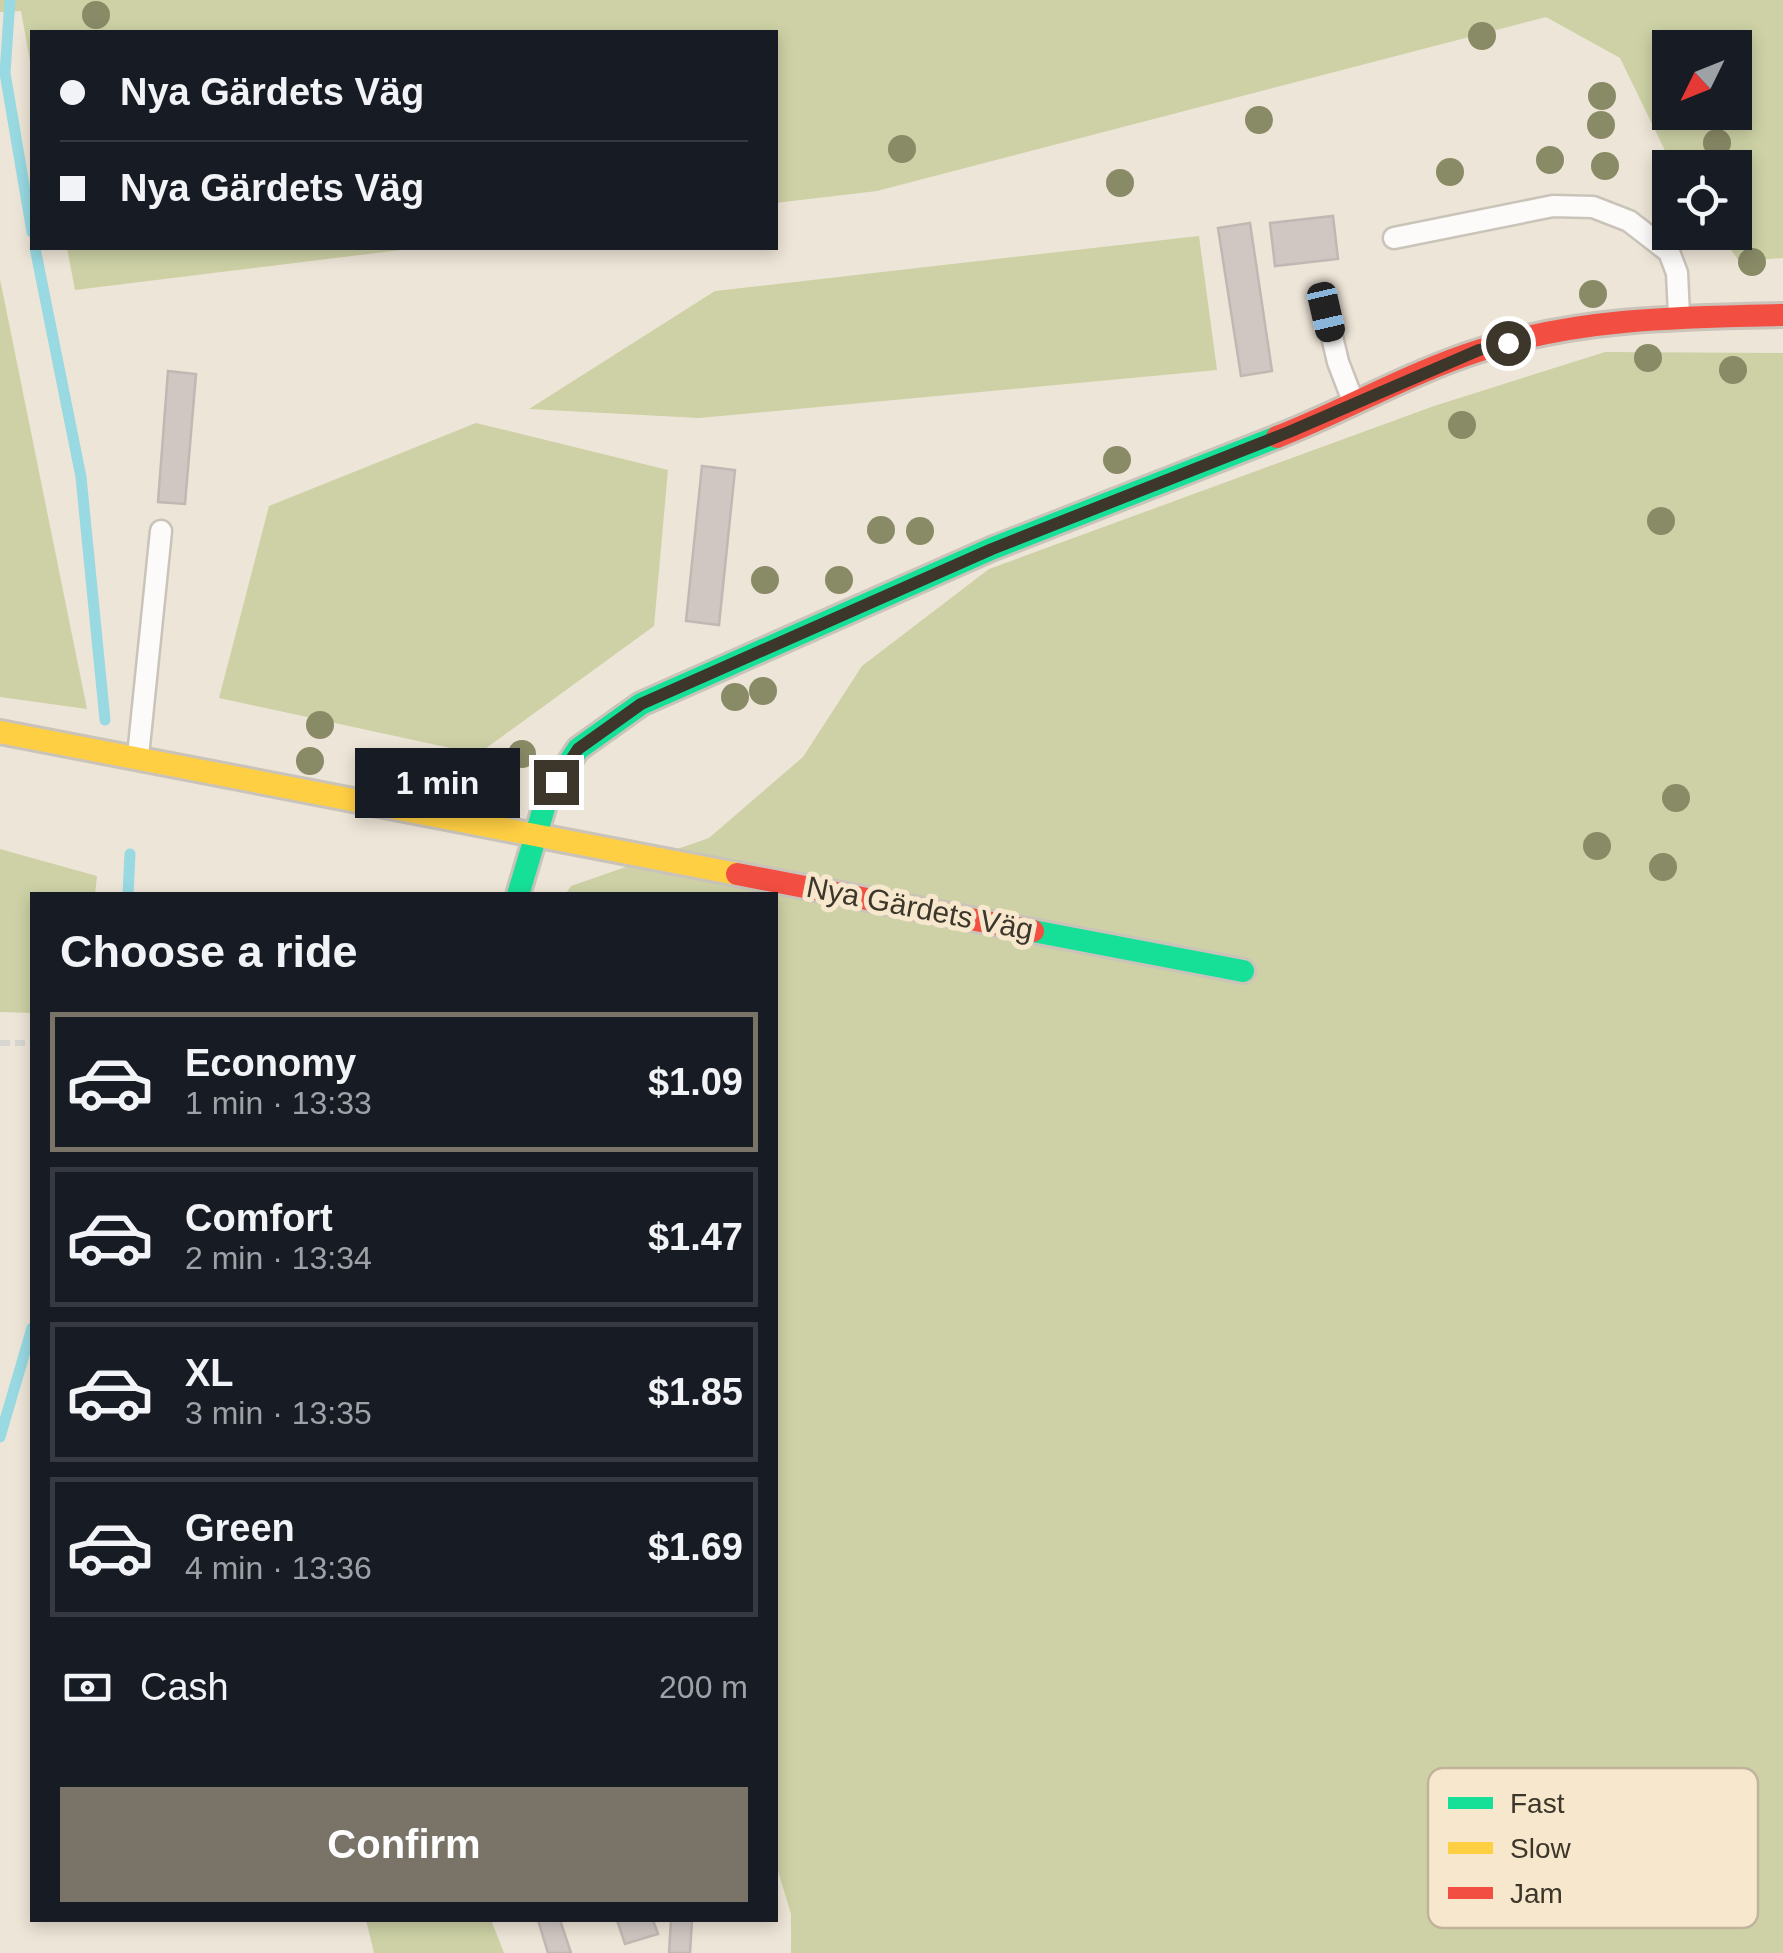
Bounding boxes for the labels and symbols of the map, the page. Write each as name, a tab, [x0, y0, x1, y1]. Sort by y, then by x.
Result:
north arrow	[1652, 30, 1752, 130]
car	[1305, 279, 1347, 345]
route start	[1486, 321, 1531, 366]
callout: 1 min	[356, 747, 521, 817]
route end	[534, 760, 579, 805]
street label: Nya Gärdets Väg	[804, 870, 1036, 946]
legend	[1428, 1768, 1758, 1928]
text: Fast	[1510, 1788, 1565, 1819]
text: Slow	[1510, 1833, 1571, 1864]
text: Jam	[1510, 1878, 1563, 1909]

